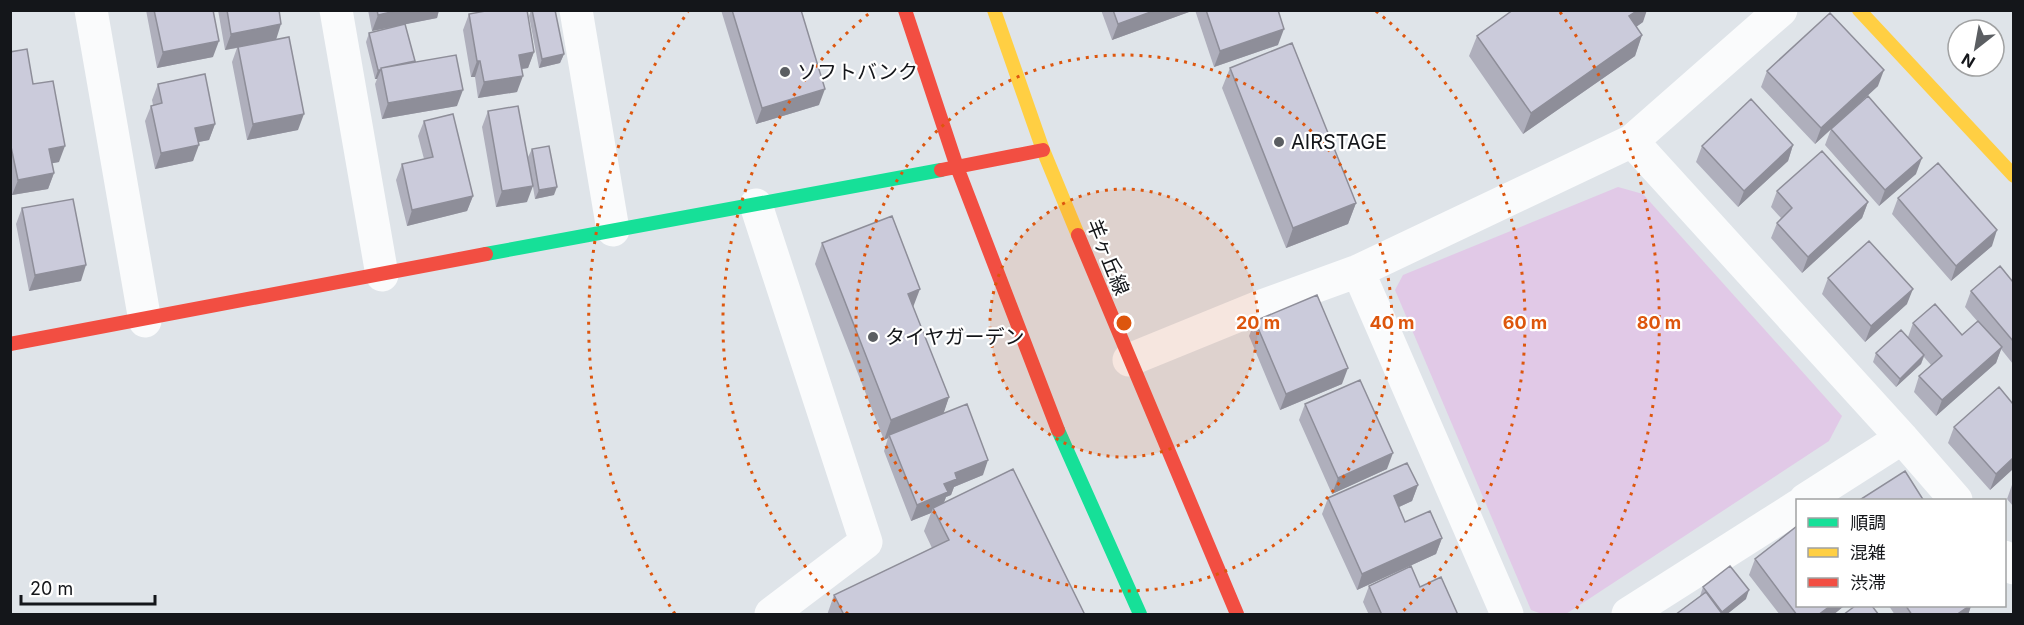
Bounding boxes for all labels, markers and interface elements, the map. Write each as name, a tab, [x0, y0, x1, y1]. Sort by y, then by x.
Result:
north arrow	[1946, 18, 2006, 78]
text: N	[1958, 49, 1979, 73]
place label: ソフトバンク	[797, 60, 918, 84]
marker: ソフトバンク	[778, 65, 792, 79]
place label: AIRSTAGE	[1291, 130, 1387, 154]
marker: AIRSTAGE	[1272, 135, 1286, 149]
street label: 羊ヶ丘線	[1082, 215, 1134, 299]
text: 20 m	[1236, 312, 1280, 333]
text: 40 m	[1370, 312, 1415, 333]
text: 60 m	[1503, 312, 1547, 333]
text: 80 m	[1637, 312, 1681, 333]
centre of rings	[1114, 313, 1134, 333]
place label: タイヤガーデン	[885, 325, 1024, 349]
marker: タイヤガーデン	[866, 330, 880, 344]
legend	[1796, 499, 2006, 607]
text: 順調	[1850, 512, 1886, 533]
text: 混雑	[1850, 542, 1886, 563]
scale bar	[21, 568, 154, 606]
text: 渋滞	[1850, 572, 1886, 593]
text: 20 m	[30, 578, 73, 599]

